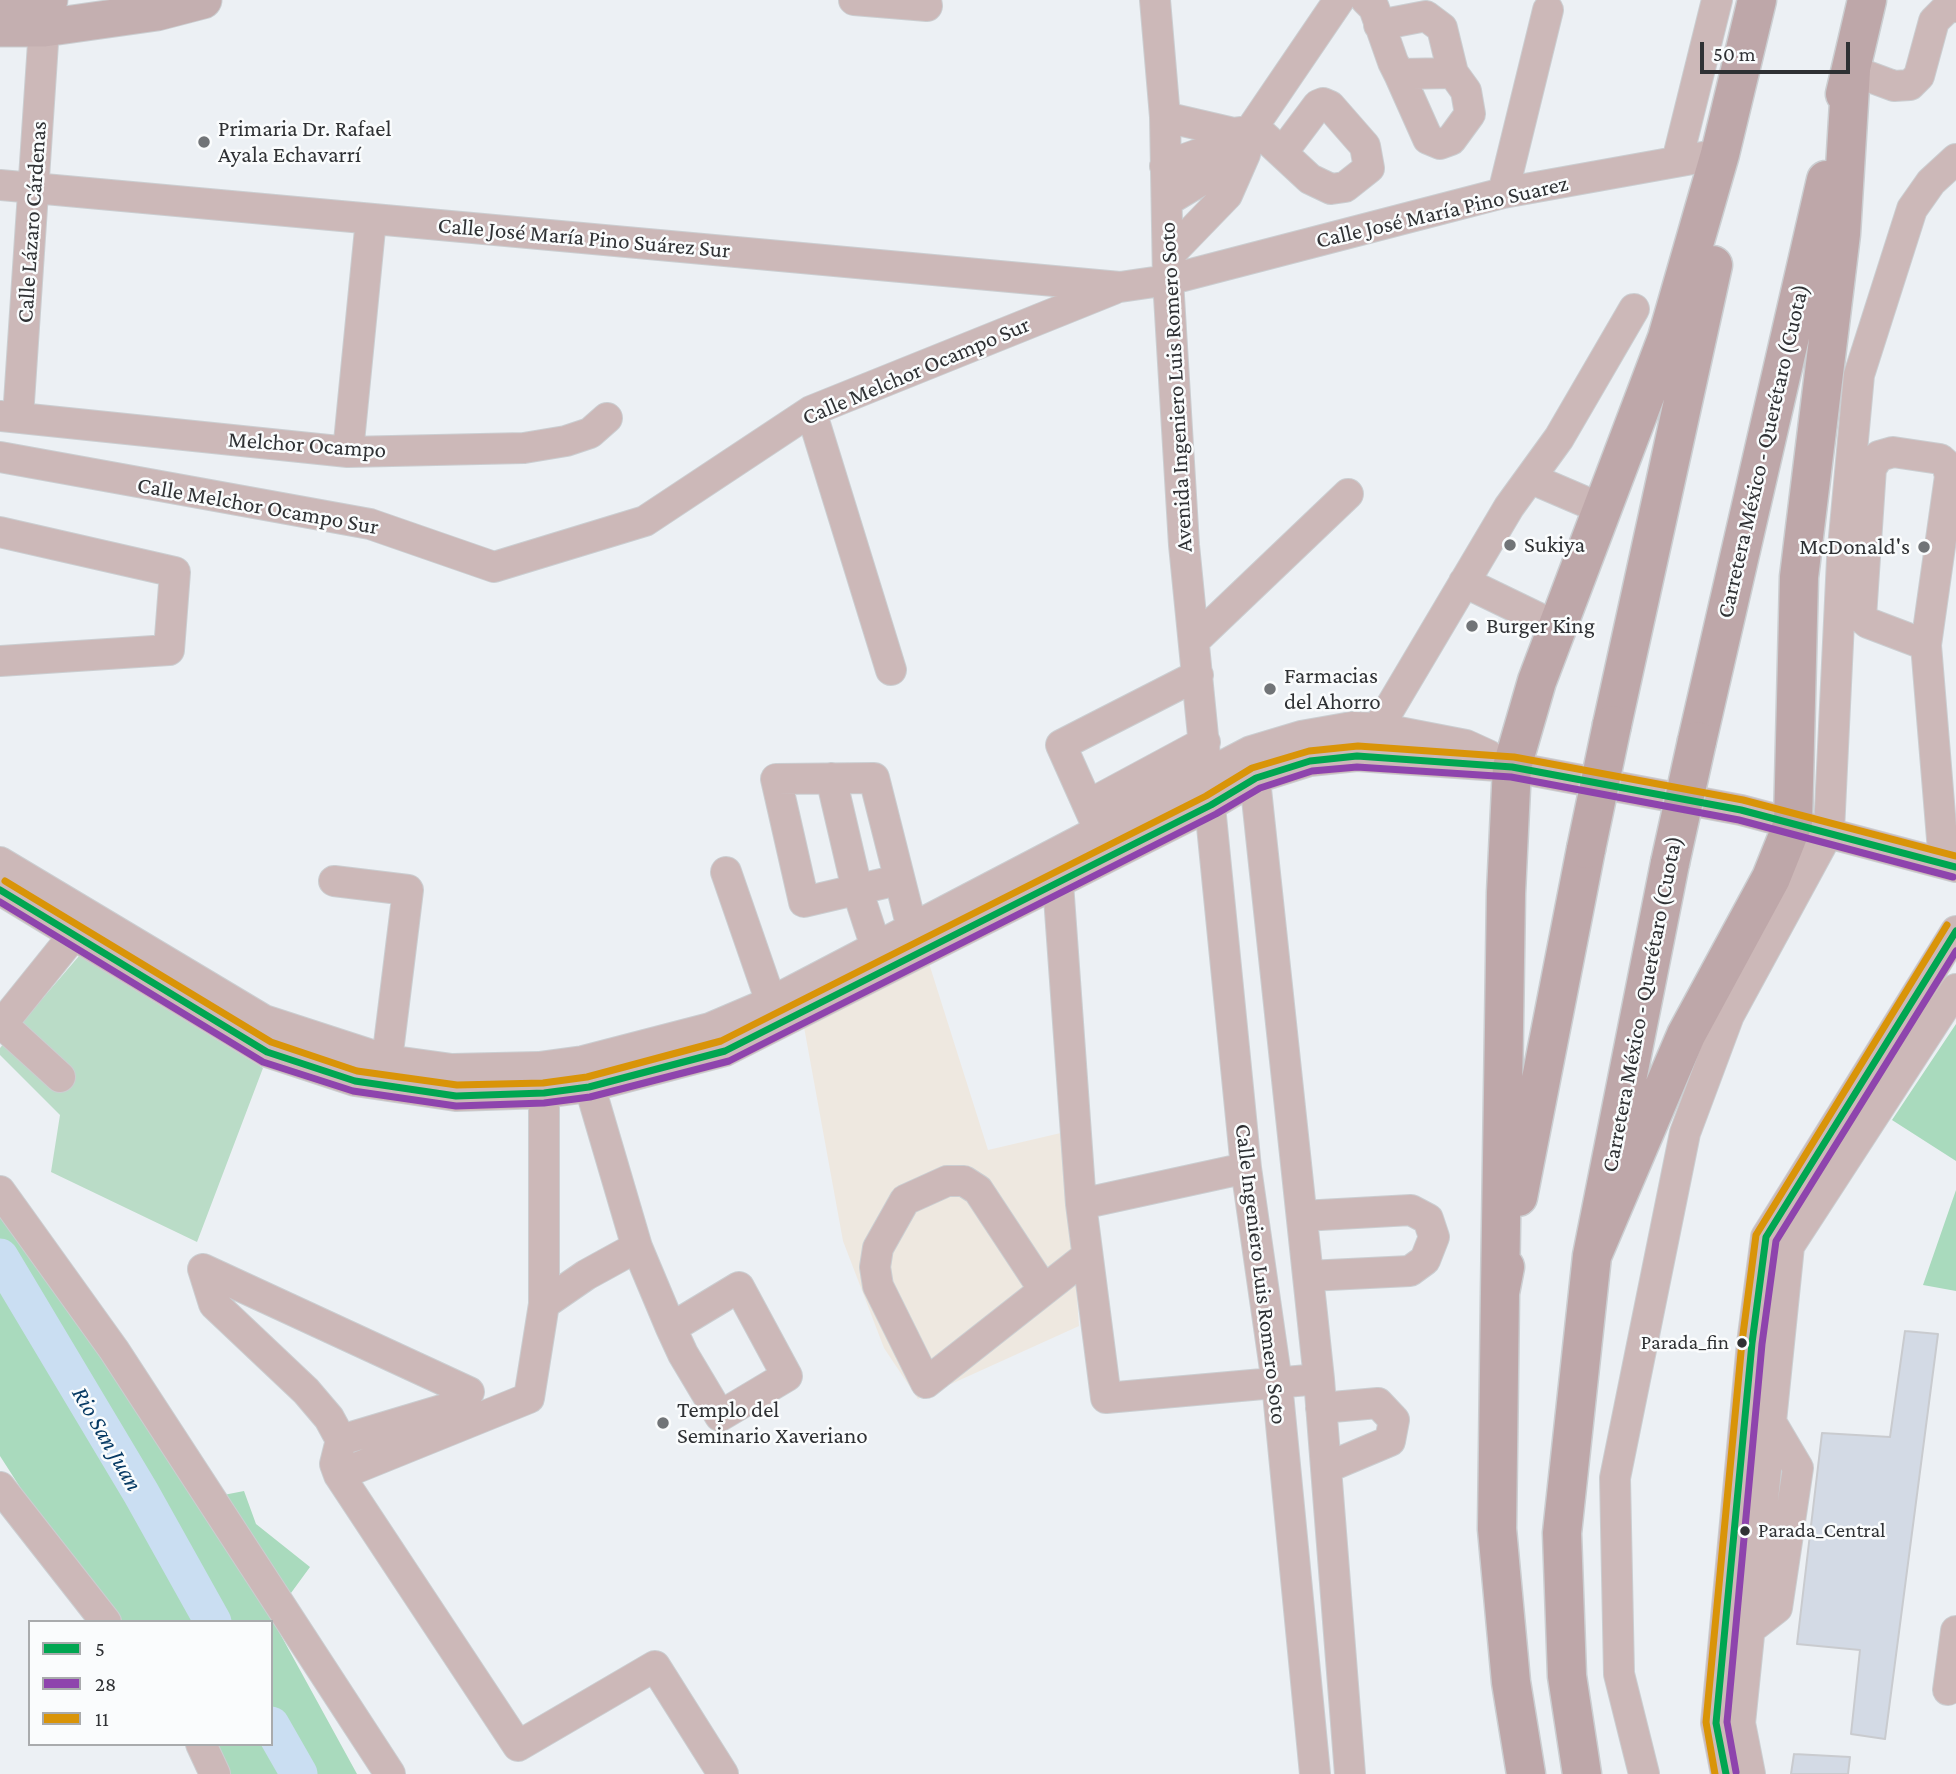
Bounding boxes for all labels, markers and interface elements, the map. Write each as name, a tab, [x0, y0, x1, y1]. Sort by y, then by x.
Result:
scale bar	[1704, 28, 1854, 72]
text: 50 m	[1713, 42, 1756, 66]
place label: Primaria Dr. Rafael Ayala Echavarrí	[218, 115, 391, 169]
street label: Calle Lázaro Cárdenas	[11, 120, 53, 324]
marker: Primaria Dr. Rafael Ayala Echavarrí	[196, 134, 212, 150]
street label: Calle José María Pino Suarez	[1313, 170, 1571, 254]
street label: Calle José María Pino Suárez Sur	[437, 211, 731, 265]
street label: Avenida Ingeniero Luis Romero Soto	[1154, 221, 1198, 553]
street label: Carretera México - Querétaro (Cuota)	[1711, 281, 1815, 621]
street label: Calle Melchor Ocampo Sur	[798, 311, 1034, 431]
street label: Melchor Ocampo	[227, 426, 387, 464]
street label: Calle Melchor Ocampo Sur	[135, 471, 381, 541]
place label: Sukiya	[1524, 531, 1585, 559]
place label: McDonald's	[1799, 533, 1910, 561]
marker: Sukiya	[1502, 537, 1518, 553]
marker: McDonald's	[1916, 539, 1932, 555]
place label: Burger King	[1486, 612, 1595, 640]
marker: Burger King	[1464, 618, 1480, 634]
place label: Farmacias del Ahorro	[1284, 662, 1381, 716]
marker: Farmacias del Ahorro	[1262, 681, 1278, 697]
street label: Carretera México - Querétaro (Cuota)	[1596, 833, 1688, 1175]
street label: Calle Ingeniero Luis Romero Soto	[1229, 1122, 1293, 1426]
place label: Parada_fin	[1641, 1330, 1729, 1356]
marker: Parada_fin	[1735, 1336, 1749, 1350]
water label: Rio San Juan	[66, 1382, 148, 1496]
place label: Templo del Seminario Xaveriano	[677, 1396, 868, 1450]
marker: Templo del Seminario Xaveriano	[655, 1415, 671, 1431]
place label: Parada_Central	[1758, 1518, 1886, 1544]
marker: Parada_Central	[1738, 1524, 1752, 1538]
legend	[28, 1620, 273, 1746]
text: 5	[95, 1637, 105, 1661]
text: 28	[95, 1672, 116, 1696]
text: 11	[95, 1707, 109, 1731]

